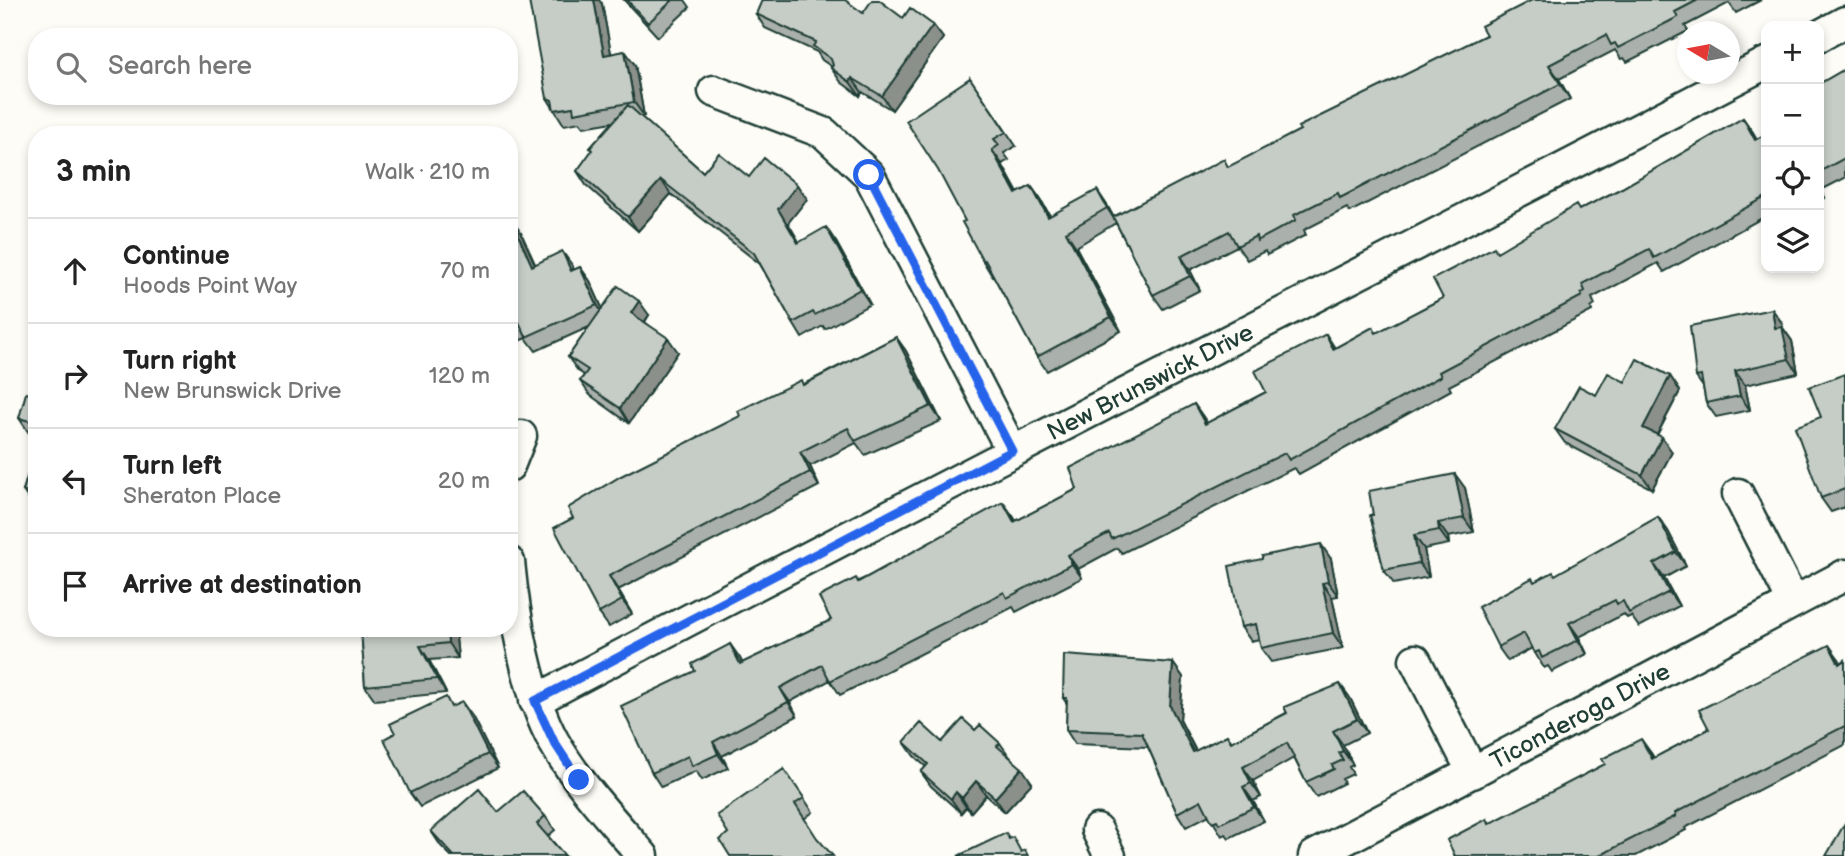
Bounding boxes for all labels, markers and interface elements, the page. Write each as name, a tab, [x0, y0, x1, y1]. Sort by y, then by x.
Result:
north arrow	[1677, 21, 1740, 84]
map controls	[1761, 21, 1824, 273]
button: +	[1761, 21, 1824, 84]
search box	[28, 28, 518, 105]
icon: search	[52, 48, 90, 86]
text: Search here	[108, 51, 252, 82]
button: −	[1761, 84, 1824, 147]
button: locate	[1761, 147, 1824, 210]
text: 3 min	[56, 154, 131, 190]
text: Walk · 210 m	[365, 158, 490, 186]
route start	[853, 159, 884, 190]
button: layers	[1761, 210, 1824, 273]
text: Continue	[123, 241, 230, 272]
icon: ahead	[56, 252, 94, 290]
text: 70 m	[440, 257, 490, 285]
text: Hoods Point Way	[123, 272, 297, 300]
street label: New Brunswick Drive	[1042, 318, 1258, 447]
text: Turn right	[123, 346, 236, 377]
icon: right	[56, 357, 94, 395]
text: 120 m	[429, 362, 490, 390]
text: New Brunswick Drive	[123, 377, 341, 405]
text: Turn left	[123, 451, 222, 482]
icon: left	[56, 462, 94, 500]
text: 20 m	[438, 467, 490, 495]
text: Sheraton Place	[123, 482, 281, 510]
icon: arrive	[56, 567, 94, 605]
text: Arrive at destination	[123, 570, 362, 601]
street label: Ticonderoga Drive	[1485, 657, 1675, 776]
route end	[563, 764, 594, 795]

